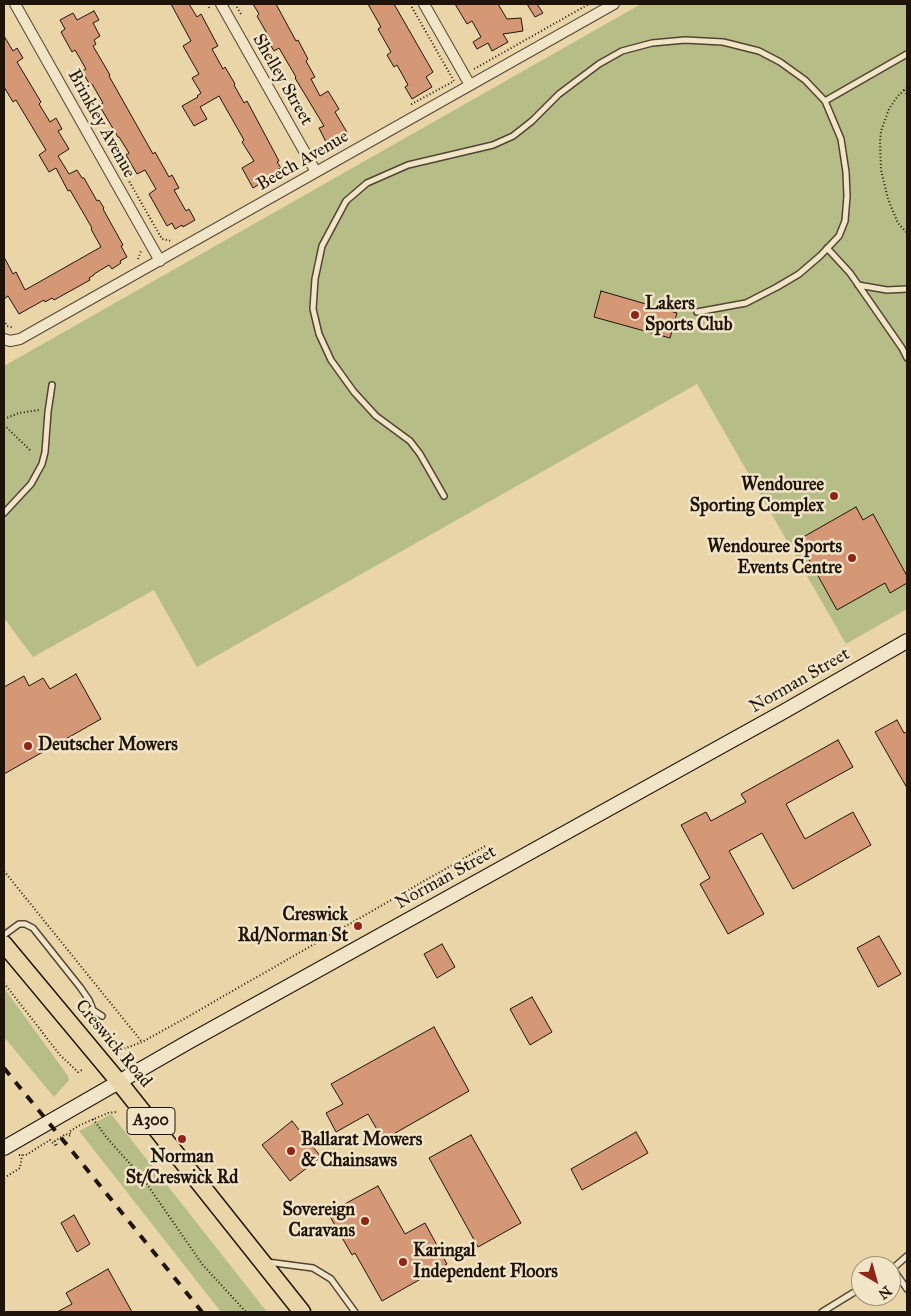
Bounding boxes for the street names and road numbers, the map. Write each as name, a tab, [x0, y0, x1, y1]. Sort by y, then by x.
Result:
street label: Shelley Street	[247, 30, 317, 130]
street label: Brinkley Avenue	[62, 66, 140, 182]
street label: Beech Avenue	[253, 126, 353, 196]
street label: Norman Street	[746, 644, 854, 718]
street label: Norman Street	[392, 841, 500, 915]
street label: Creswick Road	[70, 996, 156, 1092]
road number: A300	[127, 1108, 175, 1134]

